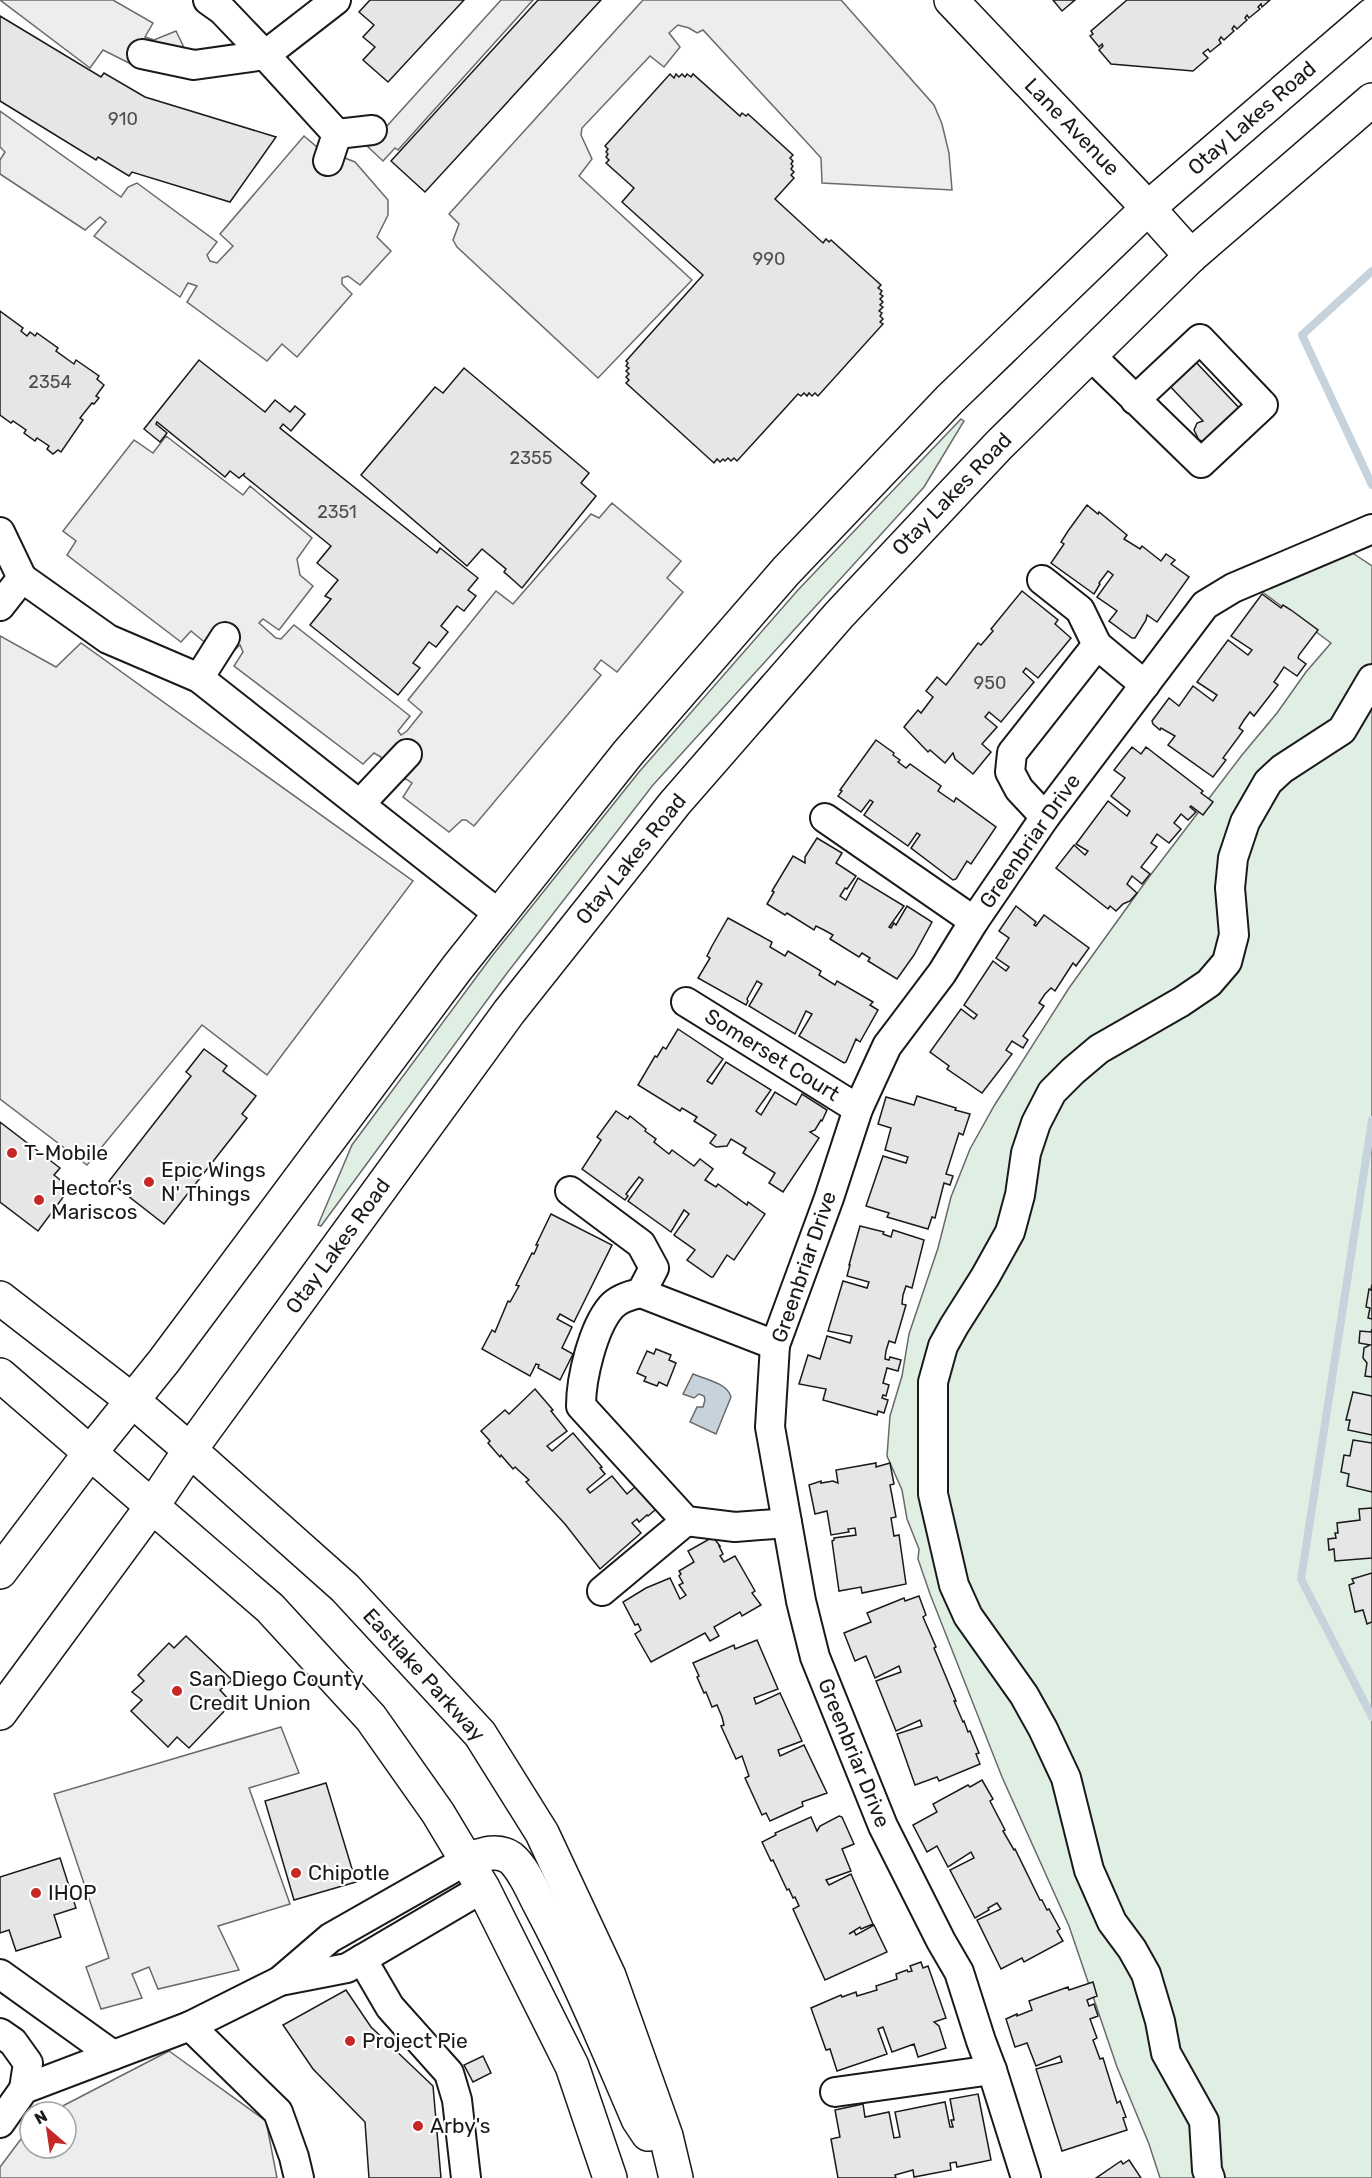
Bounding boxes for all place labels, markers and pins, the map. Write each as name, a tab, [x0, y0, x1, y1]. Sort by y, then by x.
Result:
place label: T-Mobile	[24, 1140, 108, 1165]
marker: T-Mobile	[5, 1146, 19, 1160]
place label: Epic Wings N' Things	[161, 1157, 266, 1206]
place label: Hector's Mariscos	[51, 1175, 137, 1224]
marker: Epic Wings N' Things	[142, 1175, 156, 1189]
marker: Hector's Mariscos	[32, 1193, 46, 1207]
place label: San Diego County Credit Union	[189, 1666, 364, 1715]
marker: San Diego County Credit Union	[170, 1684, 184, 1698]
place label: Chipotle	[308, 1860, 389, 1885]
marker: Chipotle	[289, 1866, 303, 1880]
place label: IHOP	[48, 1880, 96, 1905]
marker: IHOP	[29, 1886, 43, 1900]
place label: Project Pie	[362, 2028, 468, 2053]
marker: Project Pie	[343, 2034, 357, 2048]
place label: Arby's	[430, 2113, 491, 2138]
marker: Arby's	[411, 2119, 425, 2133]

